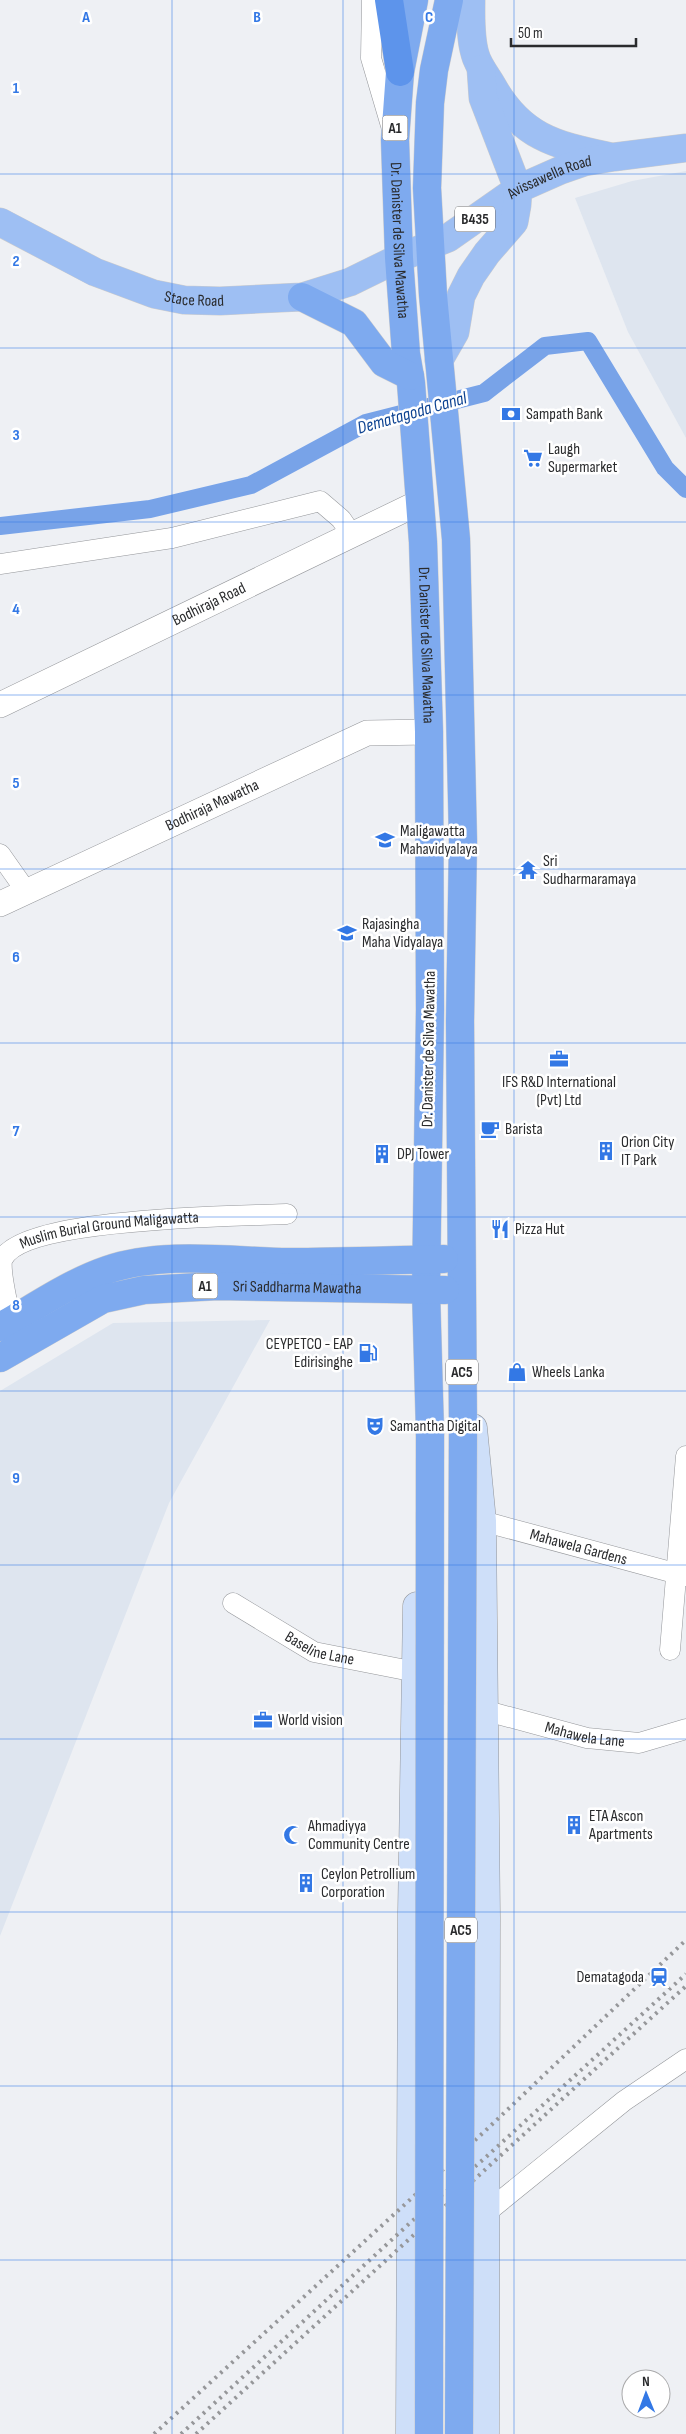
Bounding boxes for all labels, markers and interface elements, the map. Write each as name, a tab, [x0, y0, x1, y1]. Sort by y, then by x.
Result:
text: A	[81, 8, 90, 27]
text: B	[253, 8, 261, 27]
text: C	[425, 8, 433, 27]
scale bar	[511, 15, 636, 47]
text: 50 m	[518, 24, 543, 43]
text: 1	[13, 79, 20, 98]
road number: A1	[382, 116, 408, 140]
street label: Avissawella Road	[503, 151, 593, 204]
street label: Dr. Danister de Silva Mawatha	[386, 162, 413, 319]
road number: B435	[455, 206, 495, 232]
text: 2	[12, 252, 20, 271]
street label: Stace Road	[163, 287, 224, 311]
water label: Dematagoda Canal	[355, 387, 470, 439]
bank icon: Sampath Bank	[500, 403, 522, 425]
place label: Sampath Bank	[526, 405, 603, 424]
text: 3	[12, 426, 20, 445]
place label: Laugh Supermarket	[548, 440, 617, 477]
supermarket icon: Laugh Supermarket	[522, 447, 544, 469]
street label: Dr. Danister de Silva Mawatha	[414, 567, 438, 724]
street label: Bodhiraja Road	[169, 578, 249, 630]
text: 4	[12, 600, 20, 619]
text: 5	[12, 774, 20, 793]
street label: Bodhiraja Mawatha	[162, 775, 262, 835]
place label: Maligawatta Mahavidyalaya	[400, 822, 478, 859]
school or university icon: Maligawatta Mahavidyalaya	[374, 829, 396, 851]
place label: Sri Sudharmaramaya	[543, 852, 636, 889]
temple icon: Sri Sudharmaramaya	[517, 859, 539, 881]
place label: Rajasingha Maha Vidyalaya	[362, 915, 443, 952]
school or university icon: Rajasingha Maha Vidyalaya	[336, 922, 358, 944]
text: 6	[12, 948, 20, 967]
street label: Dr. Danister de Silva Mawatha	[418, 971, 440, 1127]
office icon: IFS R&D International (Pvt) Ltd	[548, 1048, 570, 1070]
place label: IFS R&D International (Pvt) Ltd	[502, 1073, 616, 1110]
cafe icon: Barista	[479, 1118, 501, 1140]
place label: Barista	[505, 1120, 543, 1139]
text: 7	[13, 1122, 20, 1141]
place label: Orion City IT Park	[621, 1133, 674, 1170]
building icon: Orion City IT Park	[595, 1140, 617, 1162]
building icon: DPJ Tower	[371, 1143, 393, 1165]
place label: DPJ Tower	[397, 1145, 450, 1164]
street label: Muslim Burial Ground Maligawatta	[17, 1208, 199, 1253]
restaurant icon: Pizza Hut	[489, 1218, 511, 1240]
place label: Pizza Hut	[515, 1220, 565, 1239]
road number: A1	[192, 1274, 218, 1298]
street label: Sri Saddharma Mawatha	[233, 1277, 362, 1298]
text: 8	[12, 1296, 20, 1315]
place label: CEYPETCO - EAP Edirisinghe	[266, 1335, 353, 1372]
fuel station icon: CEYPETCO - EAP Edirisinghe	[357, 1342, 379, 1364]
road number: AC5	[446, 1360, 478, 1384]
shop icon: Wheels Lanka	[506, 1361, 528, 1383]
place label: Wheels Lanka	[532, 1363, 605, 1382]
theatre icon: Samantha Digital	[364, 1415, 386, 1437]
place label: Samantha Digital	[390, 1417, 481, 1436]
text: 9	[12, 1469, 20, 1488]
street label: Mahawela Gardens	[528, 1525, 629, 1569]
street label: Baseline Lane	[282, 1627, 356, 1669]
office icon: World vision	[252, 1709, 274, 1731]
place label: World vision	[278, 1711, 343, 1730]
street label: Mahawela Lane	[543, 1718, 626, 1751]
place label: ETA Ascon Apartments	[588, 1807, 653, 1844]
building icon: ETA Ascon Apartments	[563, 1814, 585, 1836]
place label: Ahmadiyya Community Centre	[307, 1817, 410, 1854]
mosque icon: Ahmadiyya Community Centre	[282, 1824, 304, 1846]
place label: Ceylon Petrollium Corporation	[321, 1865, 415, 1902]
building icon: Ceylon Petrollium Corporation	[295, 1872, 317, 1894]
road number: AC5	[445, 1918, 477, 1942]
station icon: Dematagoda	[648, 1966, 670, 1988]
place label: Dematagoda	[577, 1968, 644, 1987]
north arrow	[621, 2369, 671, 2419]
text: N	[642, 2373, 650, 2390]

